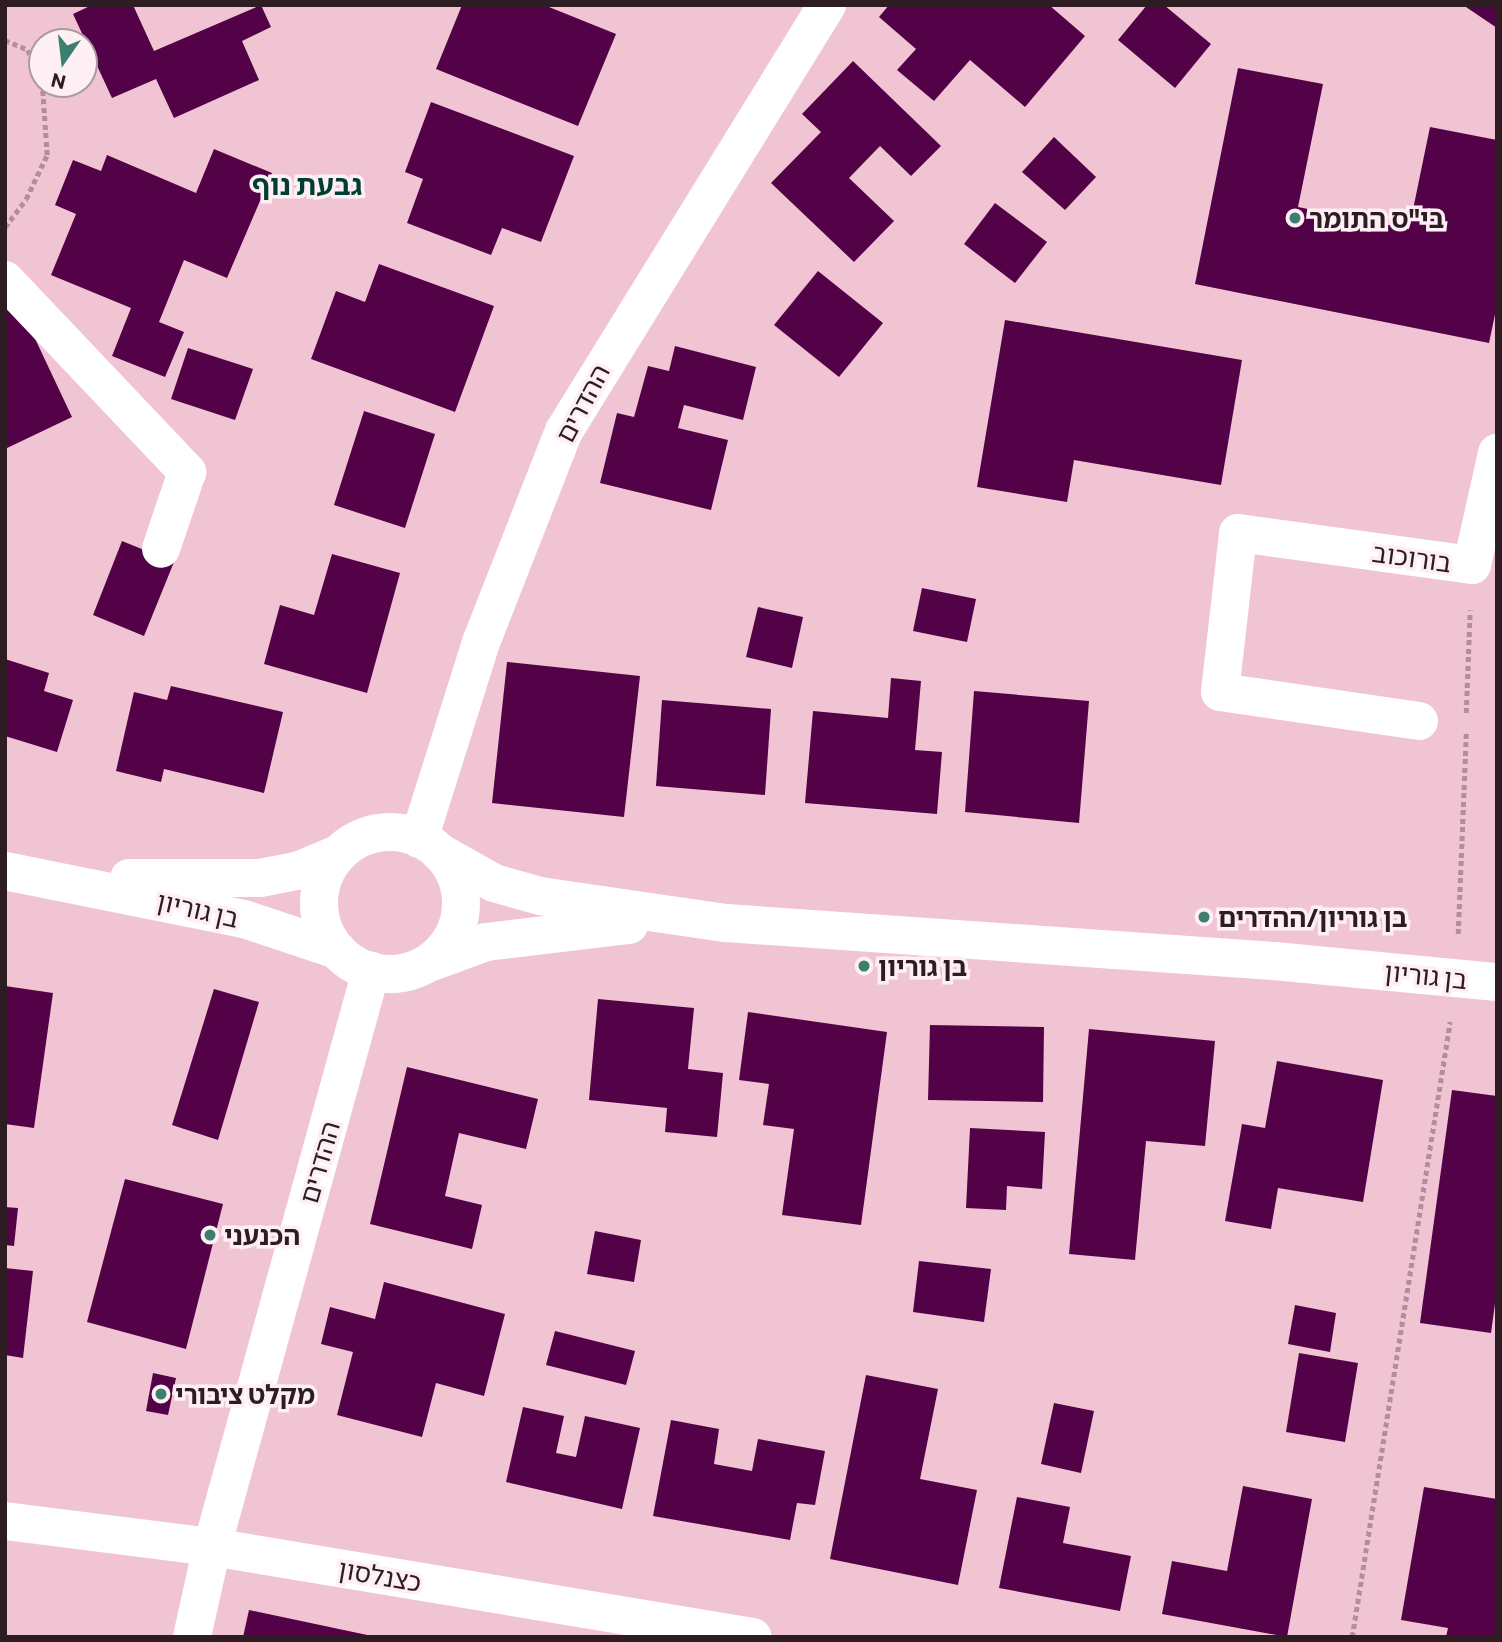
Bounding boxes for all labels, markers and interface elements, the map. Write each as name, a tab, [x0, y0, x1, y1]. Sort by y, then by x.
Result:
north arrow	[28, 28, 98, 98]
text: N	[49, 69, 68, 95]
district label: גבעת נוף	[252, 167, 362, 201]
place label: בי"ס התומר	[1309, 202, 1444, 234]
marker: בי"ס התומר	[1287, 210, 1303, 226]
street label: ההדרים	[549, 359, 615, 447]
street label: בורוכוב	[1370, 536, 1454, 578]
street label: בן גוריון	[154, 884, 242, 934]
place label: בן גוריון/ההדרים	[1218, 901, 1408, 933]
marker: בן גוריון/ההדרים	[1196, 909, 1212, 925]
place label: בן גוריון	[878, 950, 967, 982]
street label: בן גוריון	[1383, 955, 1469, 995]
marker: בן גוריון	[856, 958, 872, 974]
street label: ההדרים	[292, 1117, 346, 1207]
place label: הכנעני	[224, 1219, 300, 1251]
marker: הכנעני	[202, 1227, 218, 1243]
place label: מקלט ציבורי	[175, 1378, 315, 1410]
marker: מקלט ציבורי	[153, 1386, 169, 1402]
street label: כצנלסון	[336, 1552, 424, 1598]

